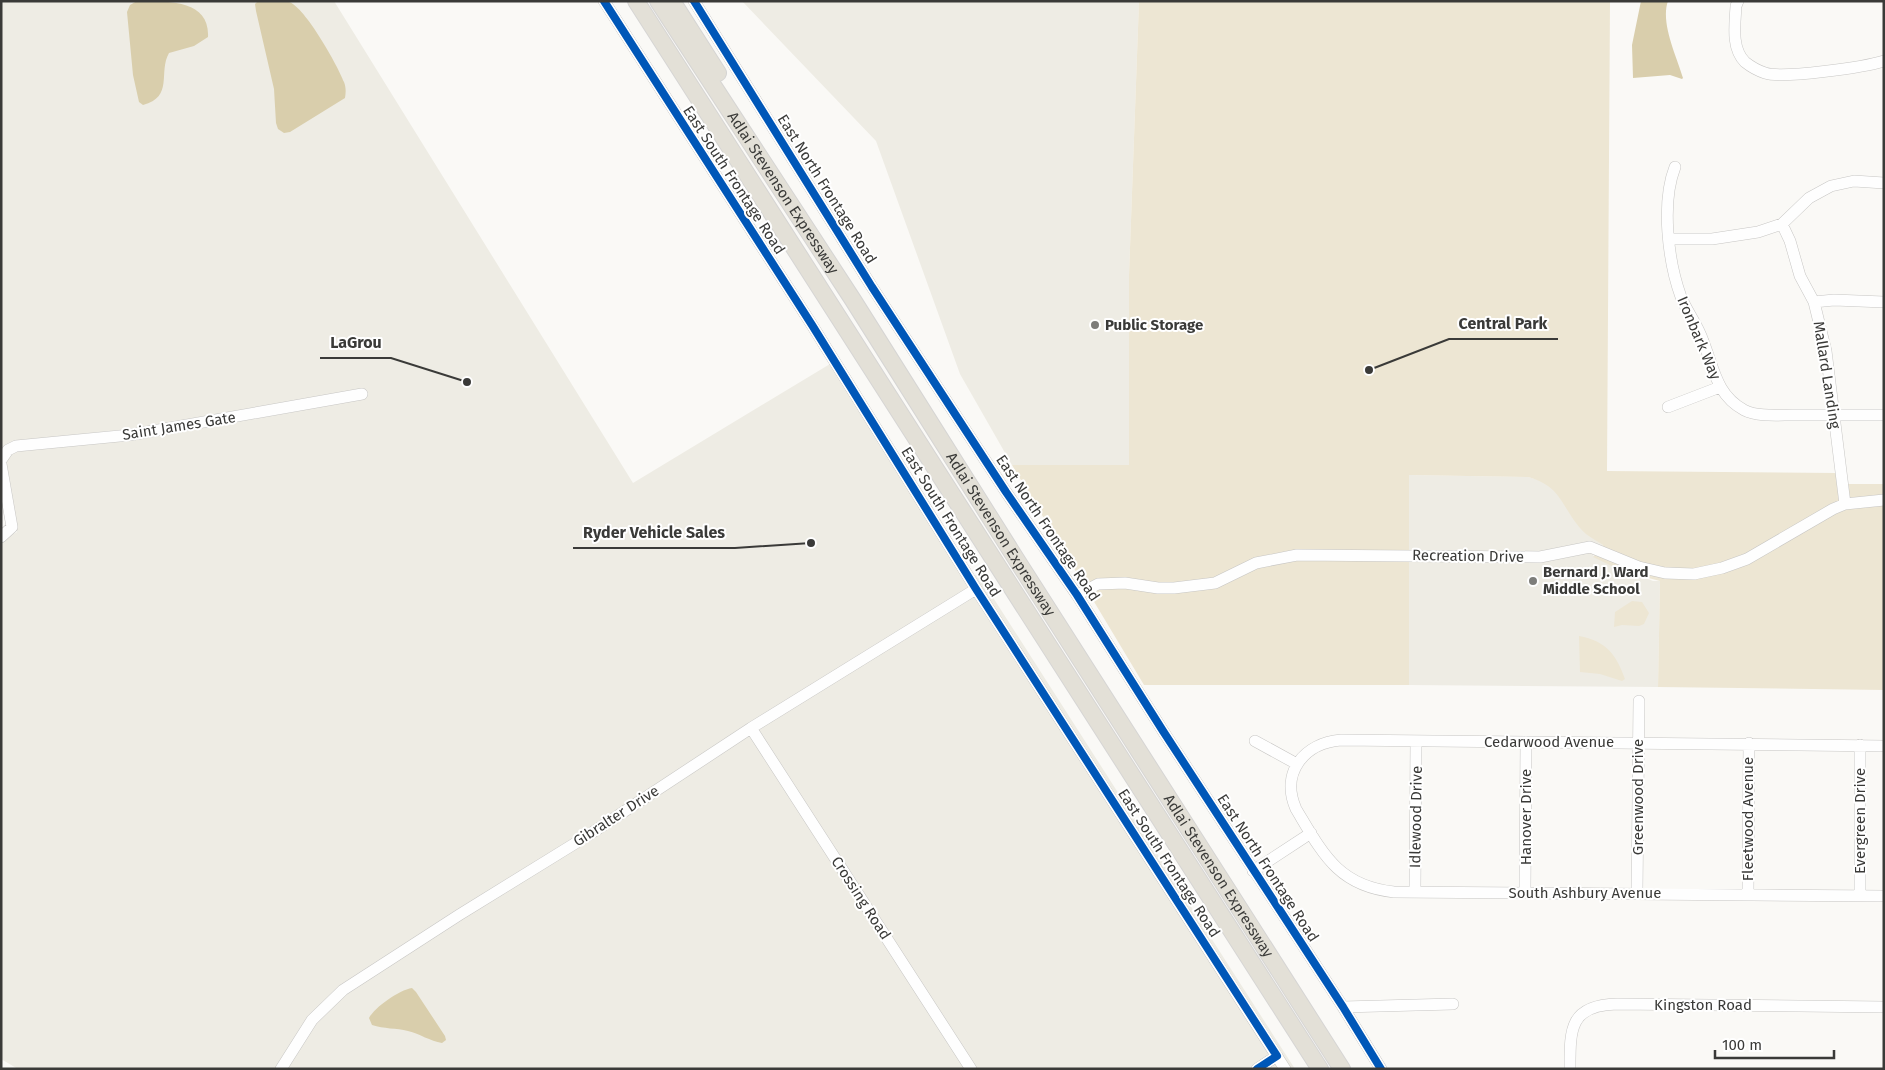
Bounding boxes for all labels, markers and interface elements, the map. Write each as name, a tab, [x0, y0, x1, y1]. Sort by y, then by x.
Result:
street label: East South Frontage Road	[679, 102, 789, 258]
street label: Adlai Stevenson Expressway	[724, 108, 843, 278]
street label: East North Frontage Road	[774, 111, 880, 267]
street label: Ironbark Way	[1673, 294, 1725, 383]
callout: Central Park	[1449, 308, 1558, 339]
text: Central Park	[1459, 314, 1548, 333]
place label: Public Storage	[1105, 316, 1203, 334]
marker: Public Storage	[1089, 319, 1101, 331]
street label: Mallard Landing	[1810, 320, 1844, 430]
callout: LaGrou	[320, 327, 391, 358]
text: LaGrou	[330, 333, 382, 352]
street label: Saint James Gate	[121, 408, 237, 444]
street label: East South Frontage Road	[897, 444, 1005, 600]
street label: Adlai Stevenson Expressway	[942, 449, 1060, 620]
street label: East North Frontage Road	[992, 451, 1104, 605]
callout: Ryder Vehicle Sales	[573, 517, 735, 548]
text: Ryder Vehicle Sales	[583, 523, 725, 542]
street label: Recreation Drive	[1412, 546, 1524, 566]
place label: Bernard J. Ward Middle School	[1543, 563, 1649, 598]
marker: Bernard J. Ward Middle School	[1527, 575, 1539, 587]
street label: Cedarwood Avenue	[1484, 733, 1614, 751]
street label: Greenwood Drive	[1629, 739, 1647, 855]
street label: Fleetwood Avenue	[1739, 757, 1757, 881]
street label: Idlewood Drive	[1406, 766, 1426, 868]
street label: Evergreen Drive	[1851, 768, 1869, 874]
street label: Hanover Drive	[1517, 769, 1535, 865]
street label: Gibralter Drive	[570, 782, 662, 850]
street label: East South Frontage Road	[1114, 785, 1224, 941]
street label: Adlai Stevenson Expressway	[1160, 791, 1278, 961]
street label: East North Frontage Road	[1213, 791, 1323, 945]
street label: Crossing Road	[827, 853, 895, 943]
street label: South Ashbury Avenue	[1509, 884, 1661, 902]
street label: Kingston Road	[1654, 996, 1752, 1014]
scale bar	[1715, 1028, 1834, 1060]
text: 100 m	[1722, 1036, 1762, 1054]

